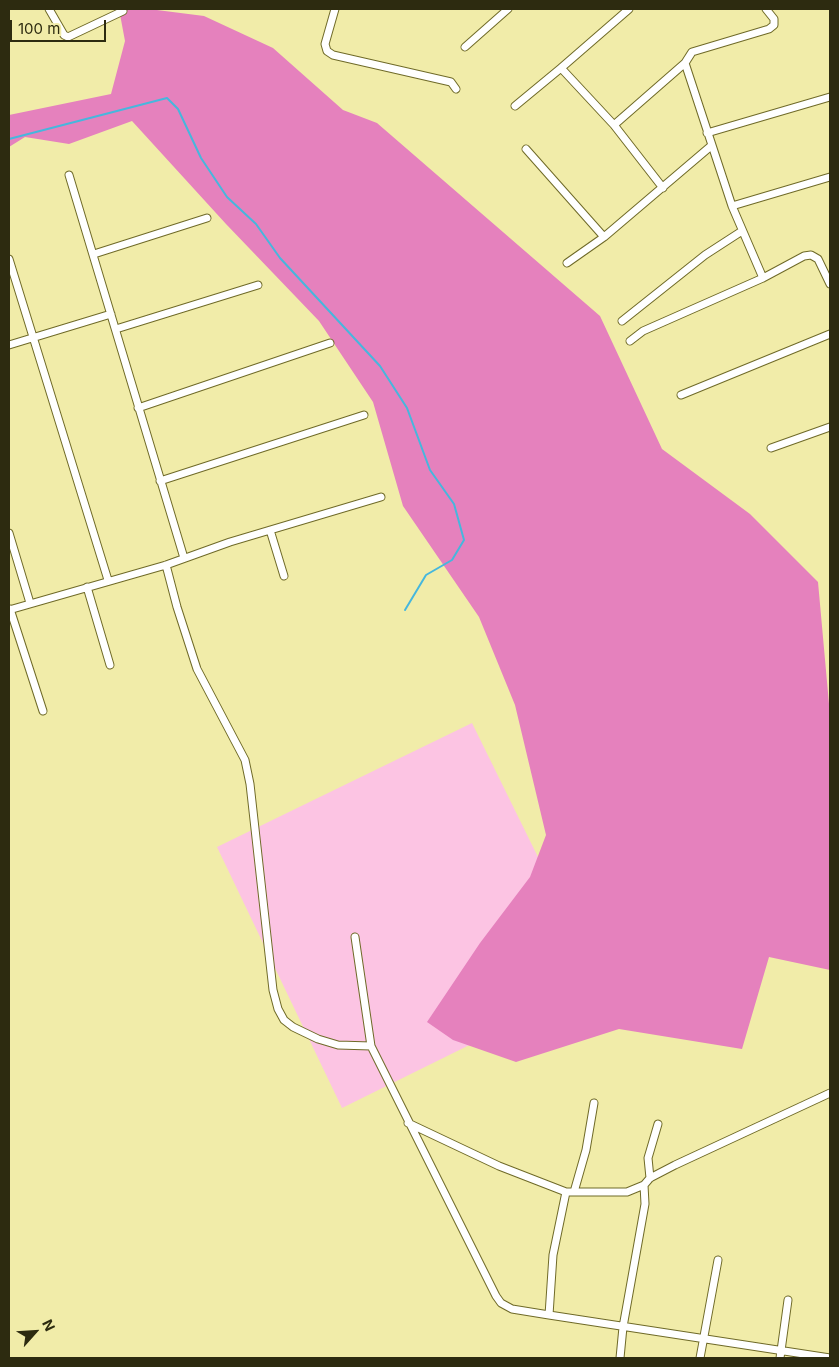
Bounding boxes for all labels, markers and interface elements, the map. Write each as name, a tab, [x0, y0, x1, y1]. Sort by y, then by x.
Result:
scale bar	[12, 10, 109, 42]
text: 100 m	[18, 19, 60, 38]
north arrow	[10, 1307, 60, 1357]
text: N	[39, 1317, 59, 1334]

